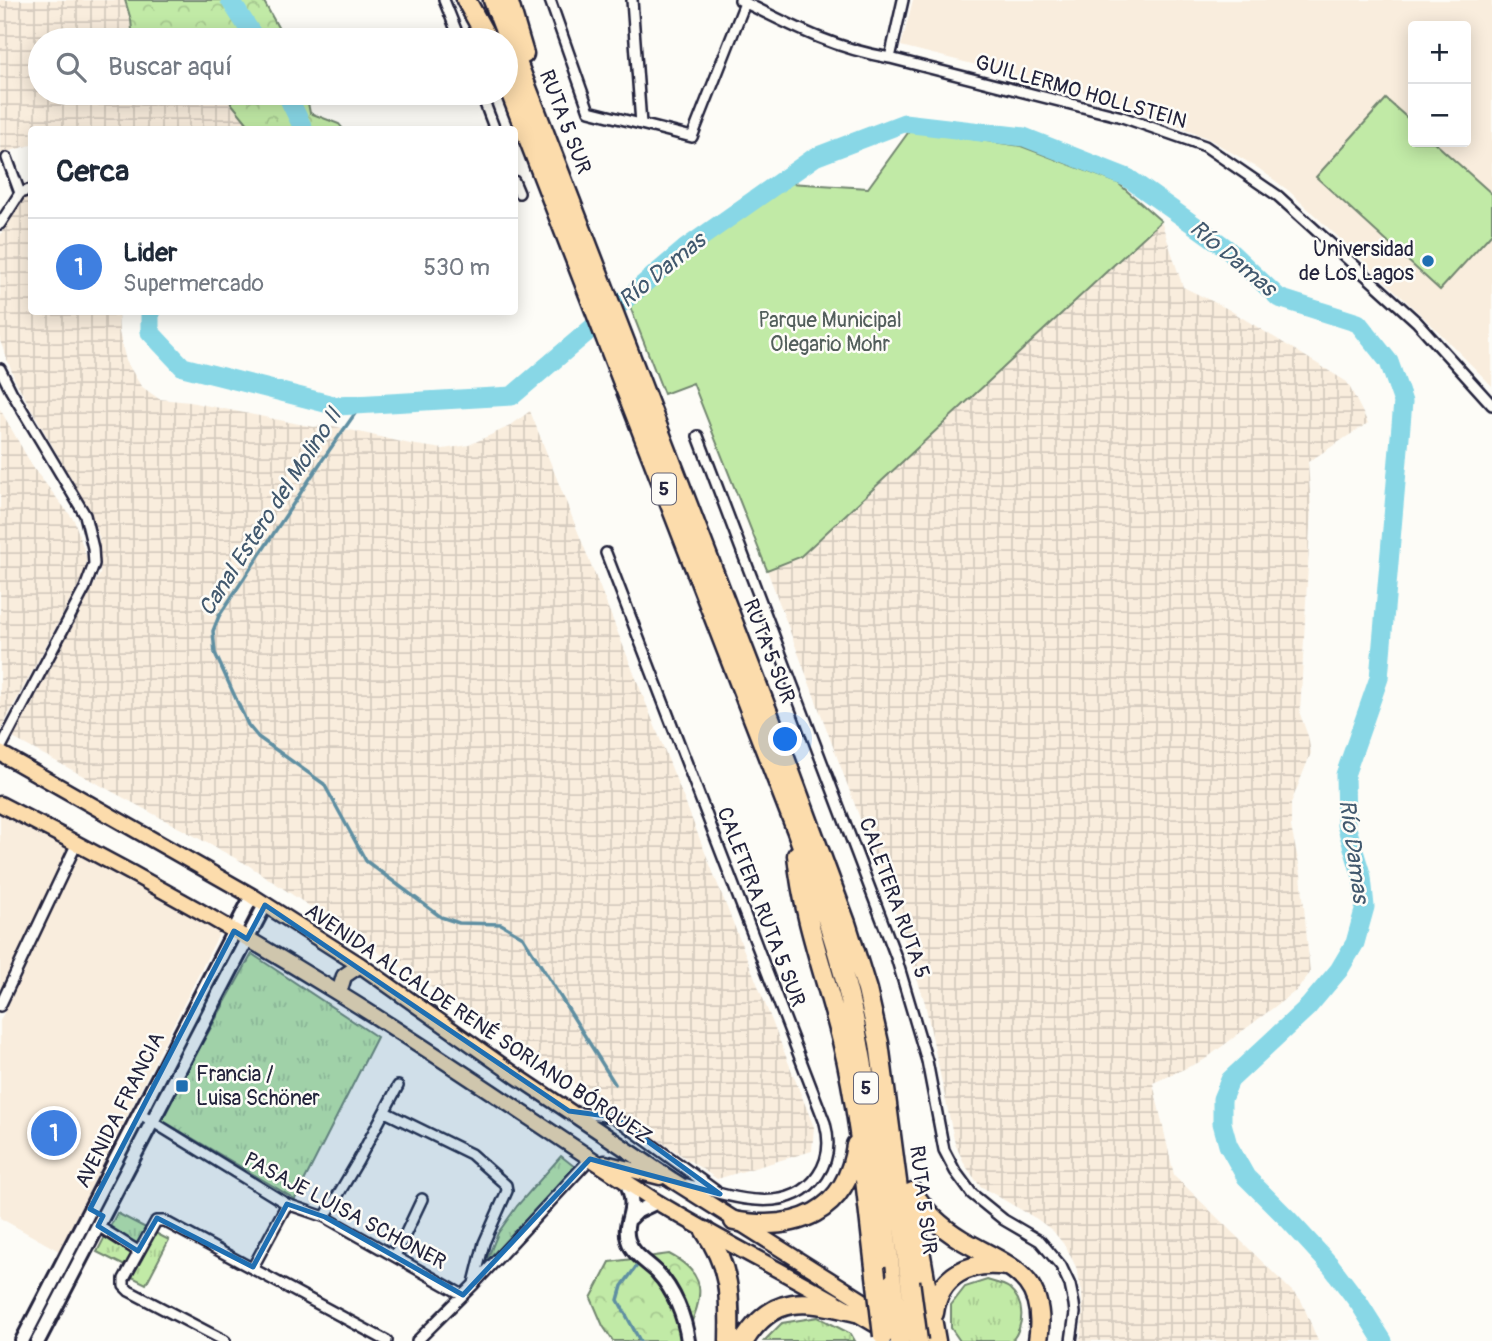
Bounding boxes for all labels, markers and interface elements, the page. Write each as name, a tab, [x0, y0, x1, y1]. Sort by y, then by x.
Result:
map controls	[1408, 21, 1471, 147]
button: +	[1408, 21, 1471, 84]
search box	[28, 28, 518, 105]
icon: search	[52, 48, 90, 86]
street label: GUILLERMO HOLLSTEIN	[972, 49, 1190, 135]
text: Buscar aquí	[108, 51, 232, 83]
street label: RUTA 5 SUR	[533, 66, 597, 178]
button: −	[1408, 84, 1471, 147]
text: Cerca	[56, 153, 129, 190]
water label: Río Damas	[1184, 214, 1284, 304]
water label: Río Damas	[613, 224, 713, 314]
place label: Universidad de Los Lagos	[1299, 236, 1415, 287]
text: Lider	[123, 237, 177, 269]
text: 1	[75, 253, 84, 282]
text: 530 m	[424, 253, 490, 282]
marker: Universidad de Los Lagos	[1420, 253, 1436, 269]
text: Supermercado	[123, 269, 264, 298]
park label: Parque Municipal Olegario Mohr	[758, 307, 902, 358]
water label: Canal Estero del Molino II	[192, 401, 349, 621]
road number: 5	[652, 474, 676, 504]
street label: RUTA 5 SUR	[737, 595, 801, 707]
your location	[768, 722, 802, 756]
water label: Río Damas	[1332, 798, 1376, 907]
street label: CALETERA RUTA 5 SUR	[710, 803, 812, 1011]
street label: CALETERA RUTA 5	[852, 814, 936, 982]
street label: AVENIDA ALCALDE RENÉ SORIANO BÓRQUEZ	[299, 897, 657, 1151]
street label: AVENIDA FRANCIA	[69, 1027, 171, 1193]
place label: Francia / Luisa Schöner	[196, 1061, 320, 1112]
road number: 5	[854, 1072, 878, 1104]
marker: Francia / Luisa Schöner	[174, 1078, 190, 1094]
pin: 1	[31, 1107, 77, 1159]
street label: RUTA 5 SUR	[903, 1144, 943, 1256]
street label: PASAJE LUISA SCHONER	[239, 1146, 451, 1276]

